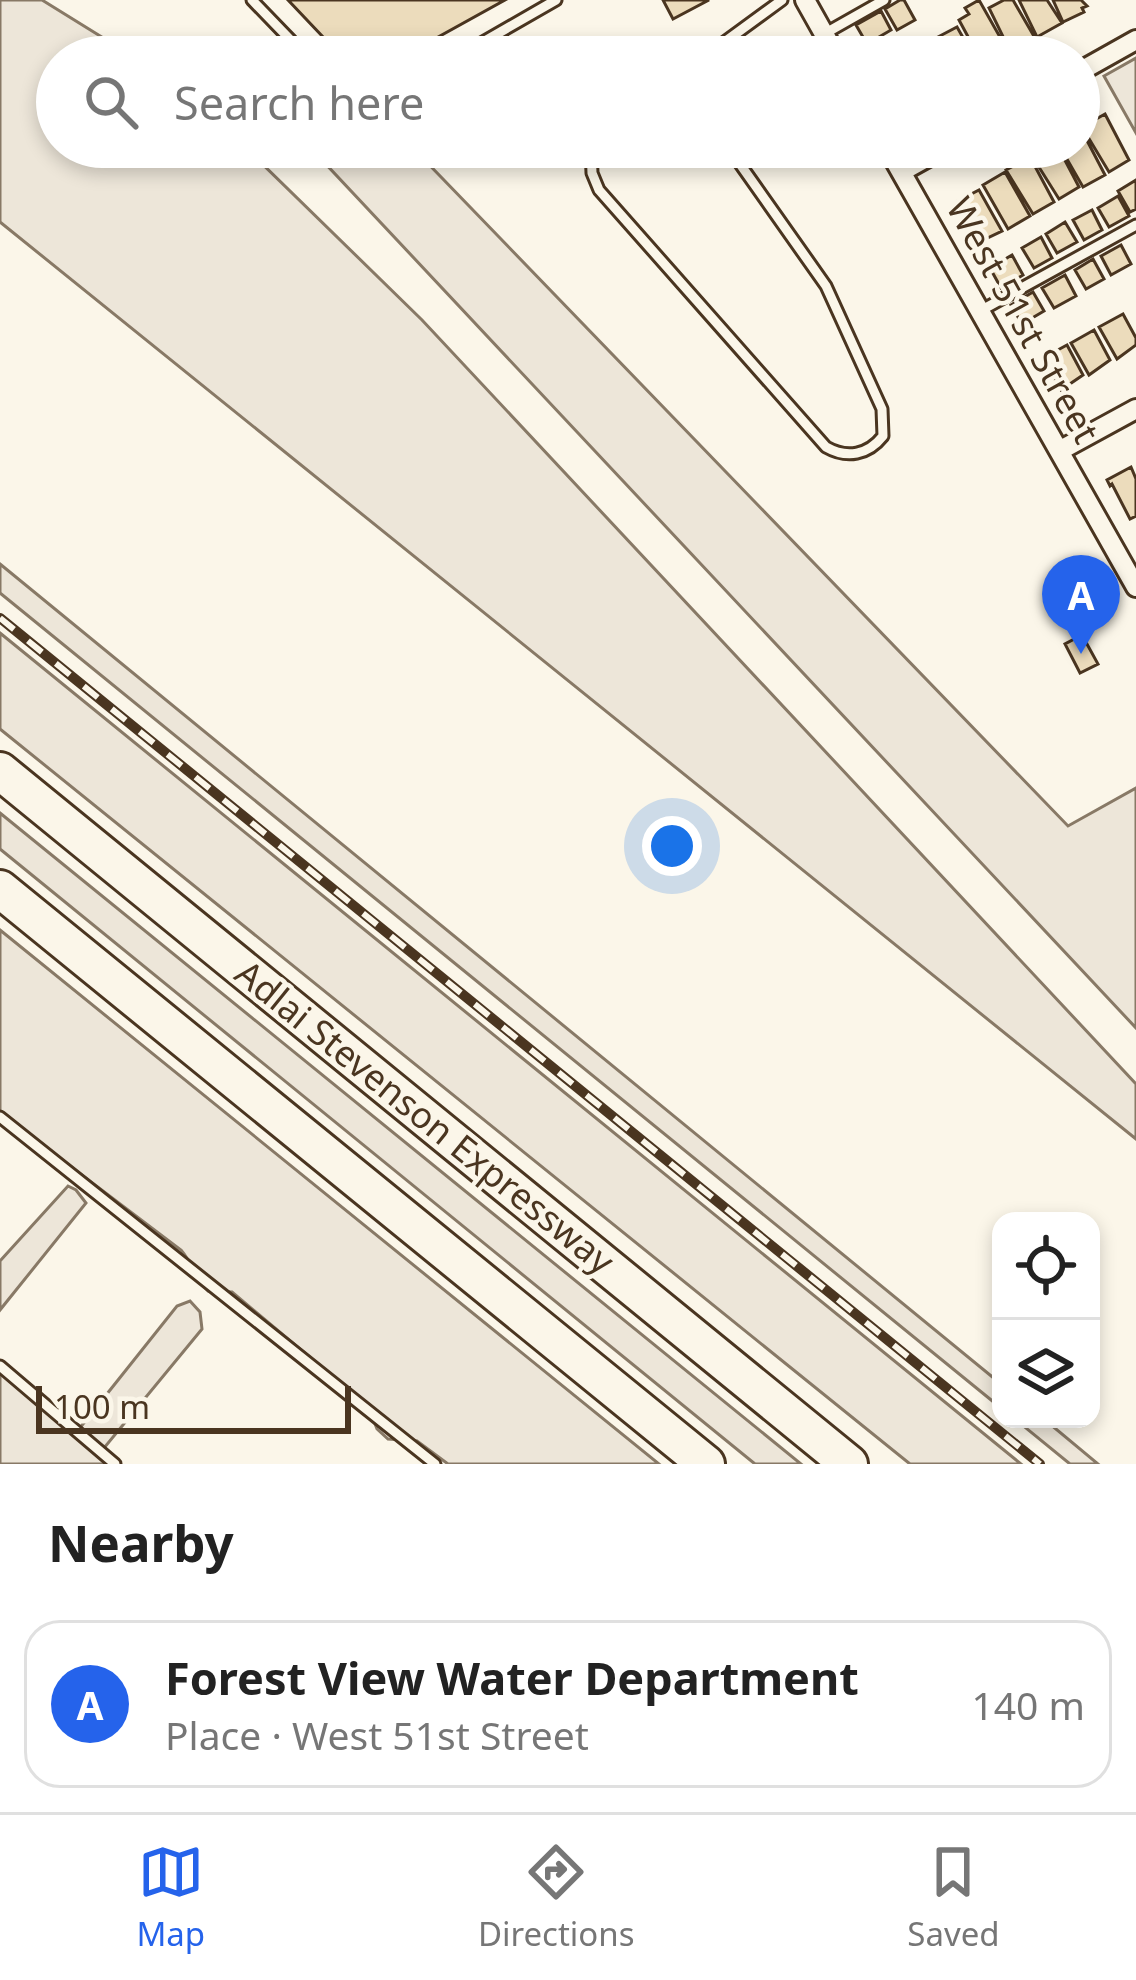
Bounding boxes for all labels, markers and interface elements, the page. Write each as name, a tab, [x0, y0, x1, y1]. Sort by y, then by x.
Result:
search box	[36, 36, 1100, 168]
icon: search	[78, 69, 144, 135]
text: Search here	[174, 72, 424, 133]
street label: West 51st Street	[936, 188, 1111, 451]
pin: A	[1042, 555, 1120, 654]
your location	[642, 816, 702, 876]
street label: Adlai Stevenson Expressway	[226, 948, 625, 1285]
map controls	[992, 1212, 1100, 1428]
button: locate	[992, 1212, 1100, 1320]
button: layers	[992, 1320, 1100, 1428]
scale bar	[36, 1380, 351, 1433]
text: 100 m	[54, 1384, 150, 1429]
text: Nearby	[48, 1507, 234, 1577]
text: Forest View Water Department	[165, 1647, 859, 1708]
text: A	[77, 1678, 104, 1731]
text: 140 m	[971, 1678, 1085, 1731]
text: Place · West 51st Street	[165, 1708, 589, 1761]
tab: Map	[136, 1839, 205, 1956]
tab: Directions	[478, 1839, 635, 1956]
tab: Saved	[907, 1839, 1000, 1956]

